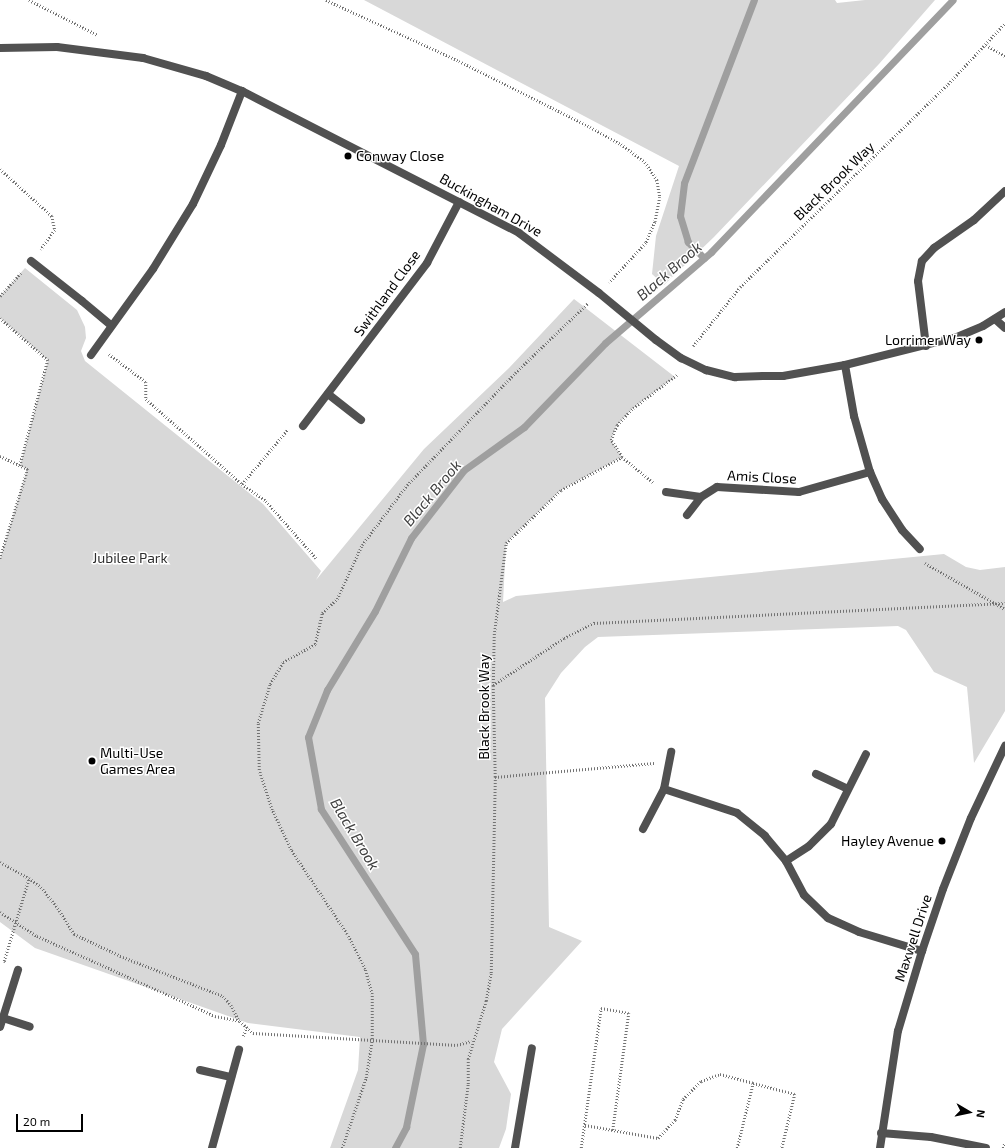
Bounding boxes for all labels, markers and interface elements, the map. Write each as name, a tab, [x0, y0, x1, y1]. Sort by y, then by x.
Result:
street label: Black Brook Way	[790, 138, 878, 224]
place label: Conway Close	[356, 148, 444, 164]
marker: Conway Close	[343, 151, 353, 161]
street label: Buckingham Drive	[437, 170, 545, 240]
water label: Black Brook	[633, 238, 705, 304]
street label: Swithland Close	[350, 247, 424, 339]
place label: Lorrimer Way	[884, 332, 971, 348]
marker: Lorrimer Way	[974, 335, 984, 345]
water label: Black Brook	[399, 456, 465, 530]
street label: Amis Close	[727, 467, 797, 487]
park label: Jubilee Park	[92, 550, 168, 566]
street label: Black Brook Way	[476, 654, 492, 760]
place label: Multi-Use Games Area	[100, 745, 176, 778]
marker: Multi-Use Games Area	[87, 756, 97, 766]
water label: Black Brook	[327, 795, 383, 873]
place label: Hayley Avenue	[840, 833, 934, 849]
marker: Hayley Avenue	[937, 836, 947, 846]
street label: Maxwell Drive	[891, 892, 935, 984]
north arrow	[949, 1092, 989, 1132]
scale bar	[18, 1106, 85, 1132]
text: N	[974, 1109, 988, 1119]
text: 20 m	[23, 1114, 50, 1128]

